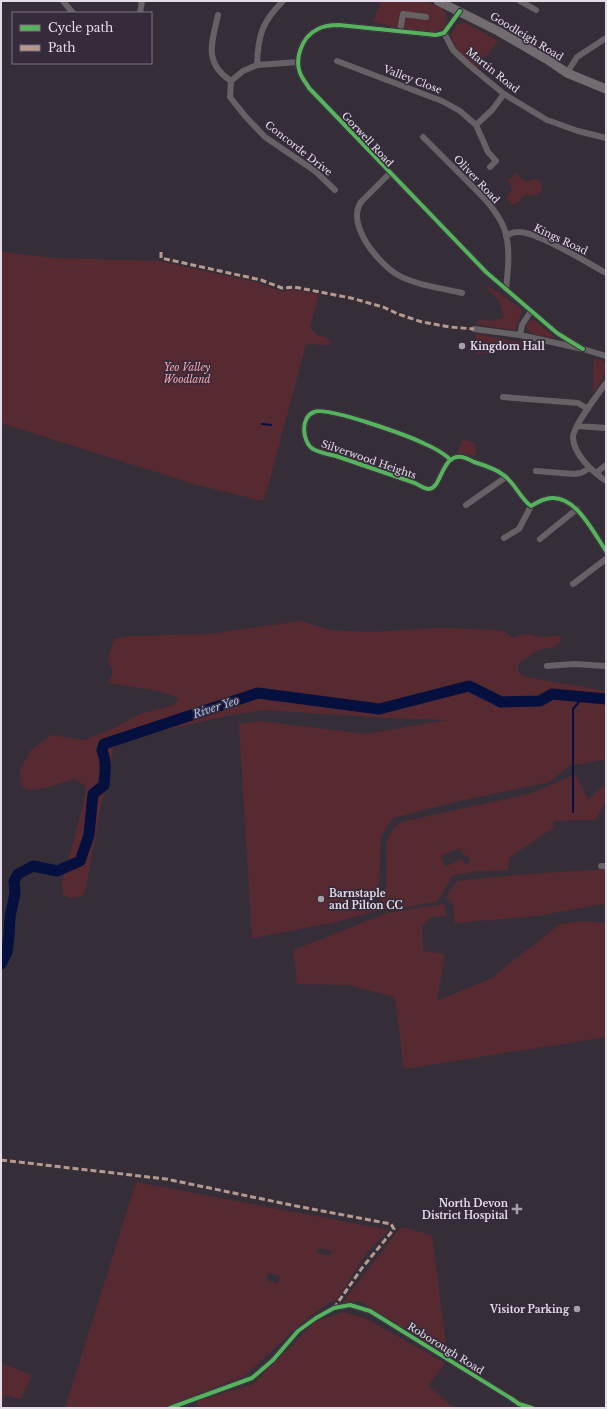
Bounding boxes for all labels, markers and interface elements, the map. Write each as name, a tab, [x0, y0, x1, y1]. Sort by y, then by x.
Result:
street label: Goodleigh Road	[488, 9, 566, 64]
legend	[12, 12, 152, 64]
text: Cycle path	[48, 20, 113, 35]
text: Path	[48, 40, 76, 55]
street label: Martin Road	[463, 45, 522, 96]
street label: Valley Close	[381, 62, 444, 97]
street label: Gorwell Road	[339, 109, 396, 170]
street label: Concorde Drive	[262, 118, 335, 179]
street label: Oliver Road	[451, 152, 503, 206]
street label: Kings Road	[532, 221, 590, 258]
place label: Kingdom Hall	[470, 340, 545, 353]
marker: Kingdom Hall	[457, 341, 467, 351]
park label: Yeo Valley Woodland	[164, 361, 211, 386]
street label: Silverwood Heights	[320, 437, 419, 482]
water label: River Yeo	[190, 693, 241, 721]
place label: Barnstaple and Pilton CC	[329, 887, 403, 912]
marker: Barnstaple and Pilton CC	[316, 894, 326, 904]
place label: North Devon District Hospital	[422, 1197, 509, 1222]
marker: North Devon District Hospital	[511, 1203, 523, 1215]
place label: Visitor Parking	[489, 1303, 570, 1316]
marker: Visitor Parking	[572, 1304, 582, 1314]
street label: Roborough Road	[405, 1320, 487, 1377]

